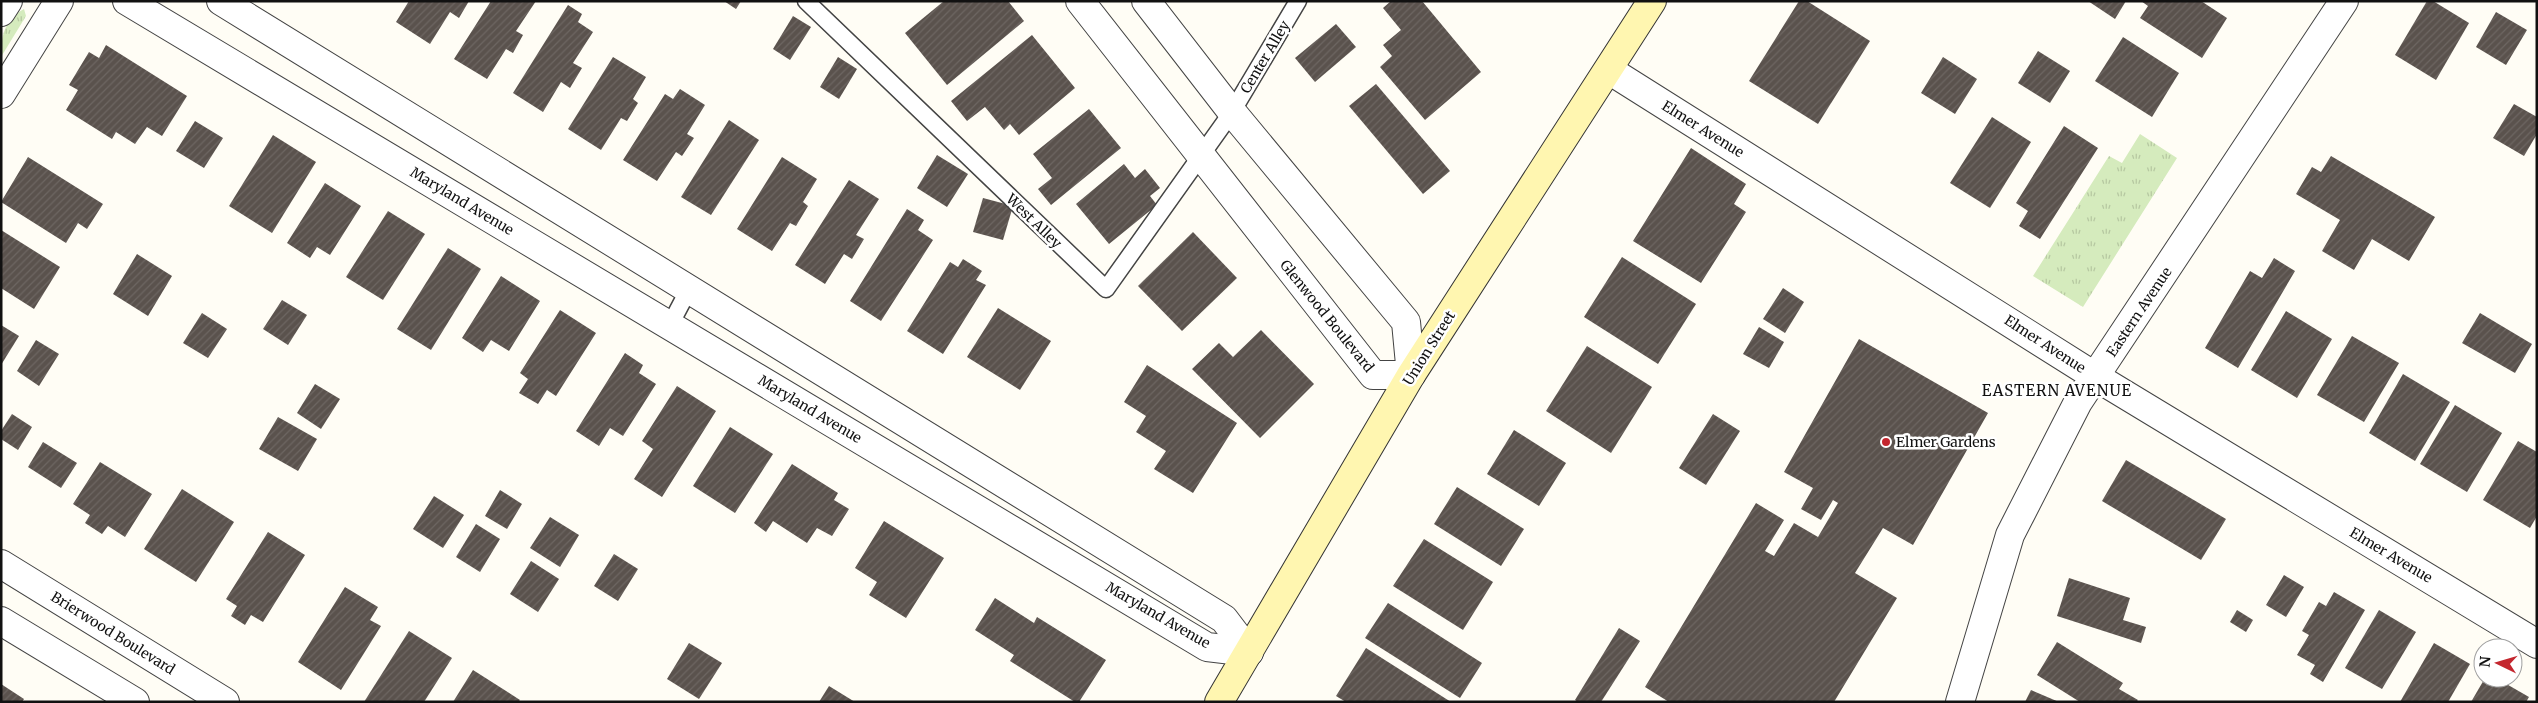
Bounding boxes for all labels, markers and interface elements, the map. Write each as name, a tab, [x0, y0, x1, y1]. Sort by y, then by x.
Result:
street label: Center Alley	[1236, 17, 1294, 97]
street label: Elmer Avenue	[1659, 97, 1747, 161]
street label: Maryland Avenue	[407, 163, 517, 239]
street label: West Alley	[1002, 189, 1066, 253]
street label: Glenwood Boulevard	[1276, 256, 1378, 376]
street label: Eastern Avenue	[2102, 264, 2176, 360]
street label: Union Street	[1399, 307, 1459, 389]
street label: Elmer Avenue	[2001, 311, 2089, 377]
street label: Maryland Avenue	[755, 371, 865, 447]
district label: EASTERN AVENUE	[1982, 381, 2132, 400]
place label: Elmer Gardens	[1896, 433, 1996, 451]
marker: Elmer Gardens	[1880, 436, 1892, 448]
street label: Elmer Avenue	[2346, 523, 2436, 587]
street label: Maryland Avenue	[1103, 578, 1213, 652]
street label: Brierwood Boulevard	[48, 588, 179, 679]
north arrow	[2473, 638, 2523, 688]
text: N	[2476, 656, 2494, 668]

